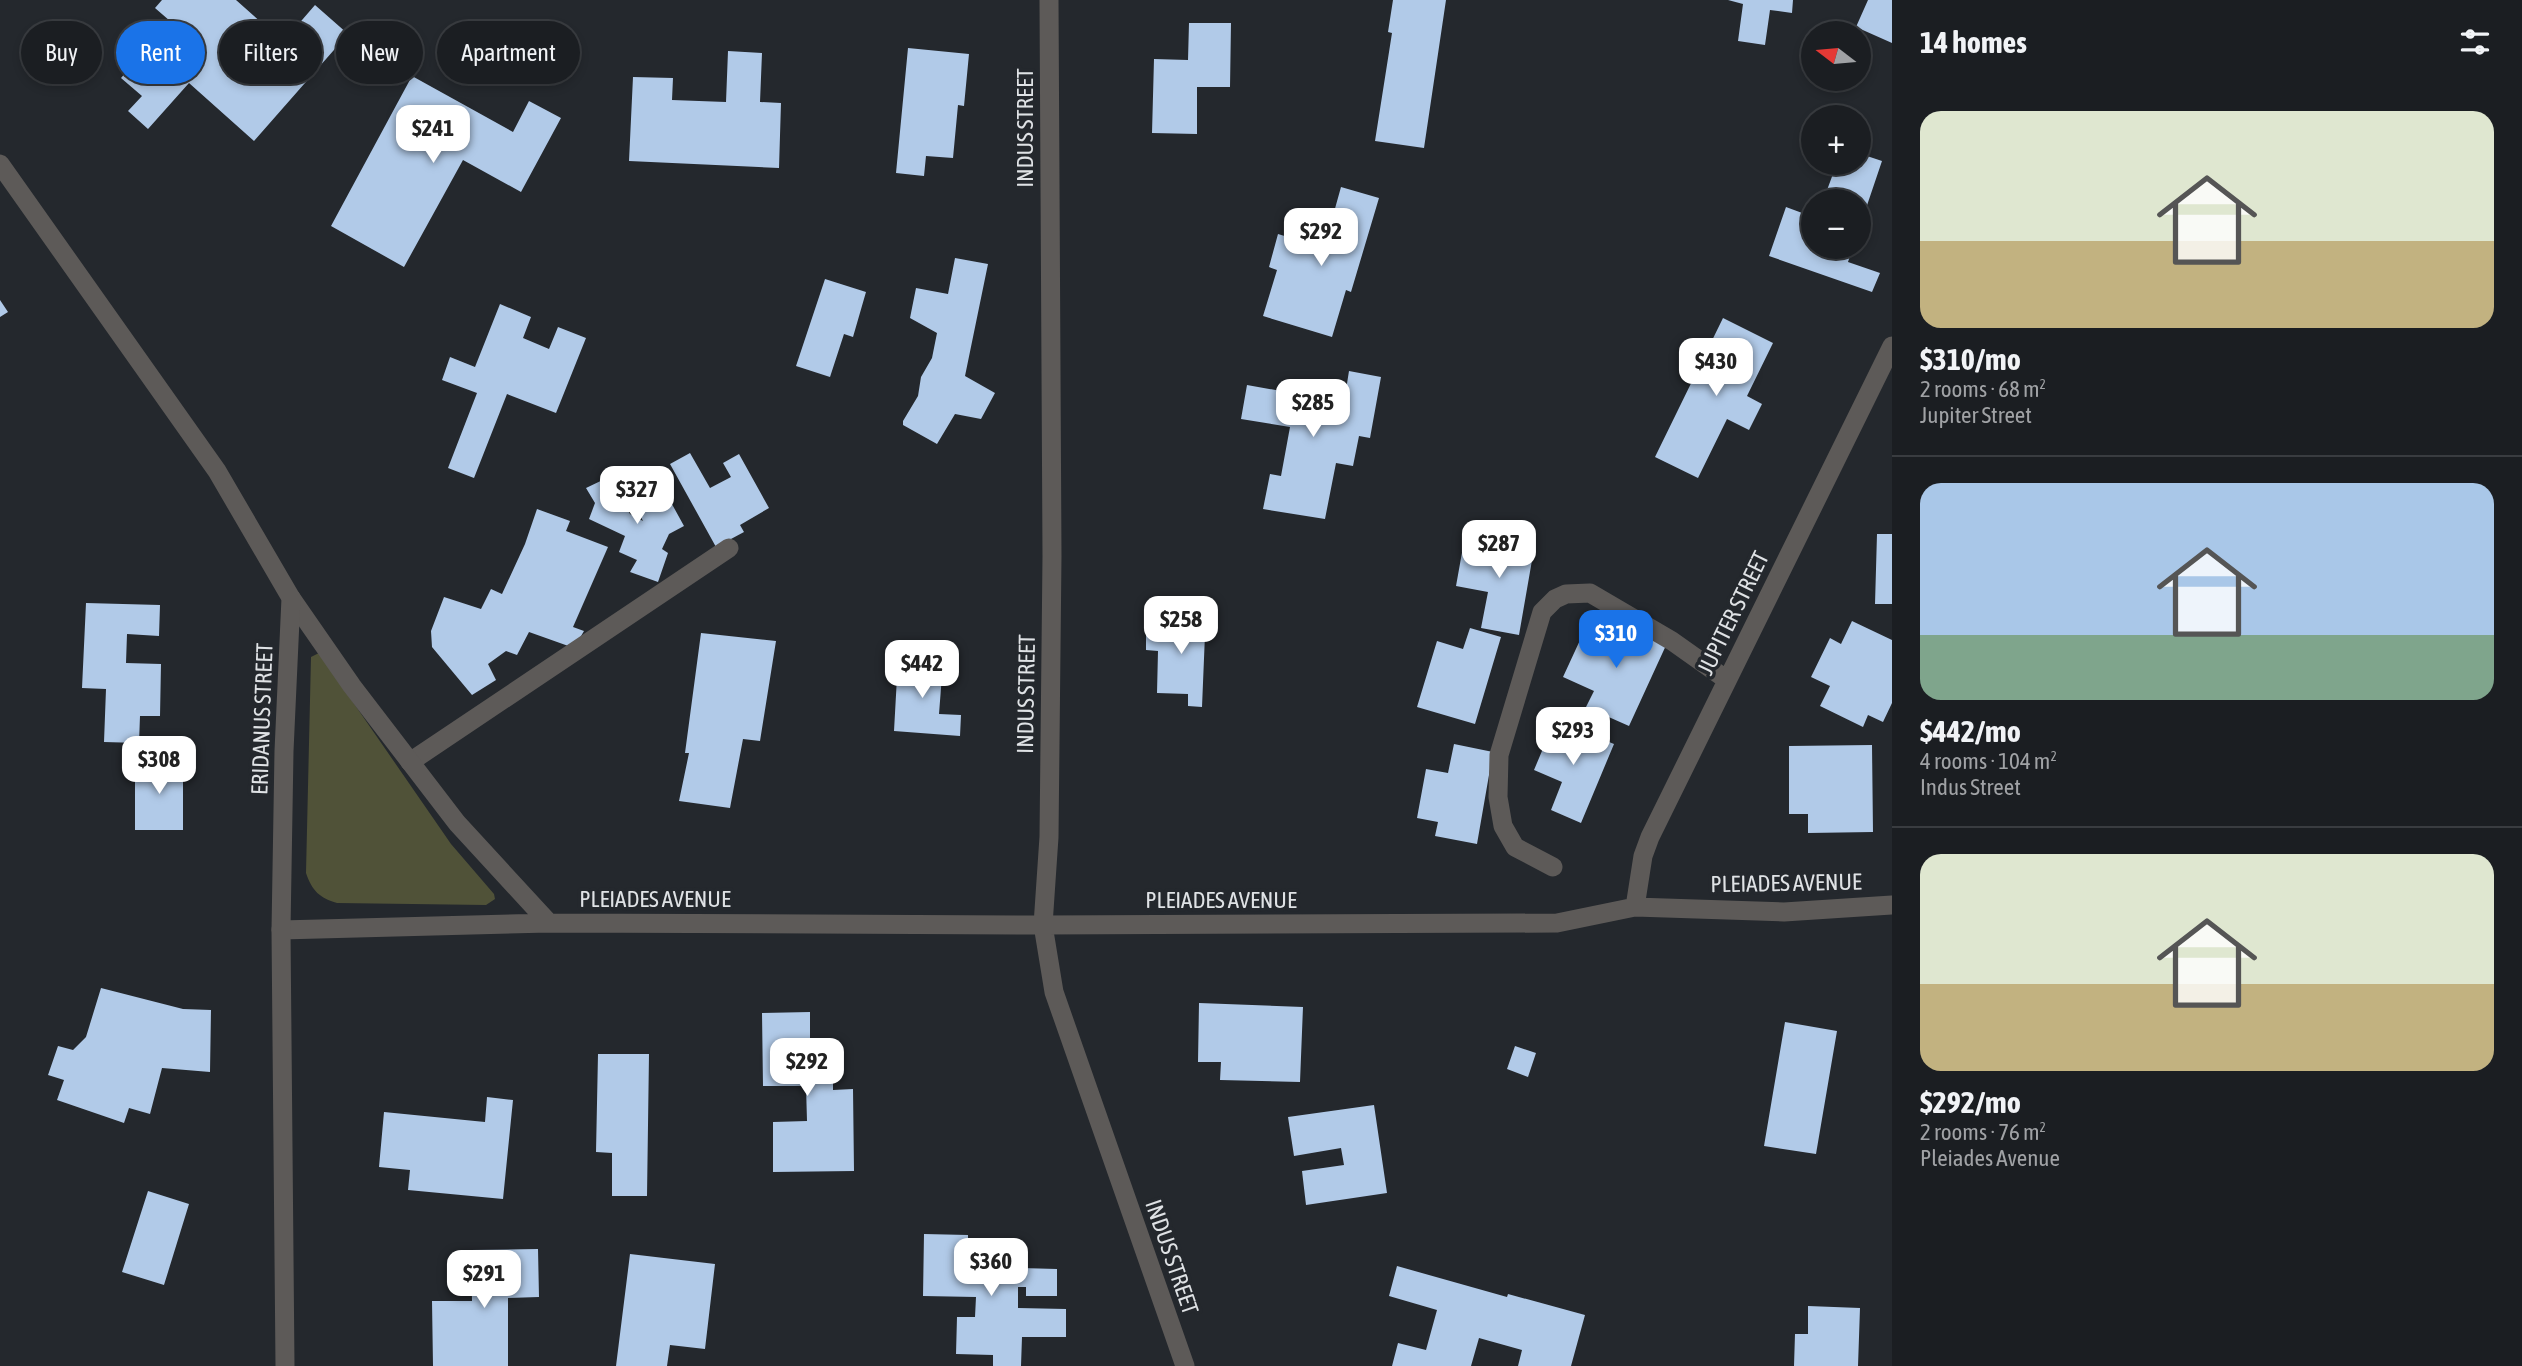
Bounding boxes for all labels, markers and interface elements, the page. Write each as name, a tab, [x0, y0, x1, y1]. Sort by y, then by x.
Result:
chip: Buy	[21, 21, 102, 84]
chip: Rent	[116, 21, 205, 84]
chip: Filters	[219, 21, 322, 84]
chip: New	[336, 21, 423, 84]
chip: Apartment	[437, 21, 580, 84]
north arrow	[1801, 21, 1871, 91]
map controls	[1801, 21, 1871, 259]
icon: filters	[2456, 23, 2494, 61]
text: 14 homes	[1920, 25, 2027, 59]
street label: INDUS STREET	[1012, 68, 1038, 188]
button: +	[1801, 105, 1871, 175]
pin: $241	[392, 106, 474, 165]
text: $241	[412, 115, 454, 141]
icon: home	[2144, 157, 2270, 283]
button: −	[1801, 189, 1871, 259]
pin: $292	[1280, 208, 1362, 268]
text: $292	[1300, 218, 1342, 244]
pin: $430	[1675, 338, 1757, 398]
text: $310/mo	[1920, 342, 2021, 376]
text: $430	[1695, 348, 1737, 374]
text: 2 rooms · 68 m²	[1920, 376, 2046, 402]
pin: $285	[1272, 380, 1354, 439]
text: $285	[1292, 389, 1334, 415]
text: Jupiter Street	[1920, 402, 2032, 428]
pin: $327	[596, 466, 678, 526]
text: $327	[616, 476, 658, 502]
pin: $287	[1458, 520, 1540, 580]
icon: home	[2144, 529, 2270, 655]
text: $287	[1478, 530, 1520, 556]
street label: JUPITER STREET	[1692, 547, 1774, 679]
pin: $258	[1140, 596, 1222, 656]
text: $258	[1160, 606, 1202, 632]
pin: $310	[1575, 610, 1657, 670]
text: $310	[1595, 620, 1637, 646]
street label: INDUS STREET	[1012, 634, 1040, 754]
pin: $442	[881, 640, 963, 700]
street label: ERIDANUS STREET	[246, 642, 278, 796]
text: $442	[901, 650, 943, 676]
pin: $293	[1532, 708, 1614, 767]
text: $442/mo	[1920, 714, 2021, 748]
text: $293	[1552, 717, 1594, 743]
pin: $308	[118, 736, 200, 796]
text: $308	[138, 746, 180, 772]
text: 4 rooms · 104 m²	[1920, 748, 2057, 774]
text: Indus Street	[1920, 774, 2021, 800]
street label: PLEIADES AVENUE	[1710, 869, 1862, 897]
street label: PLEIADES AVENUE	[579, 886, 731, 912]
street label: PLEIADES AVENUE	[1145, 887, 1297, 913]
icon: home	[2144, 900, 2270, 1026]
pin: $292	[766, 1038, 848, 1098]
text: $292	[786, 1048, 828, 1074]
text: $292/mo	[1920, 1085, 2021, 1119]
text: 2 rooms · 76 m²	[1920, 1119, 2046, 1145]
text: Pleiades Avenue	[1920, 1145, 2060, 1171]
street label: INDUS STREET	[1140, 1196, 1204, 1318]
pin: $360	[950, 1238, 1032, 1298]
text: $360	[970, 1248, 1012, 1274]
pin: $291	[443, 1250, 525, 1310]
text: $291	[463, 1260, 505, 1286]

